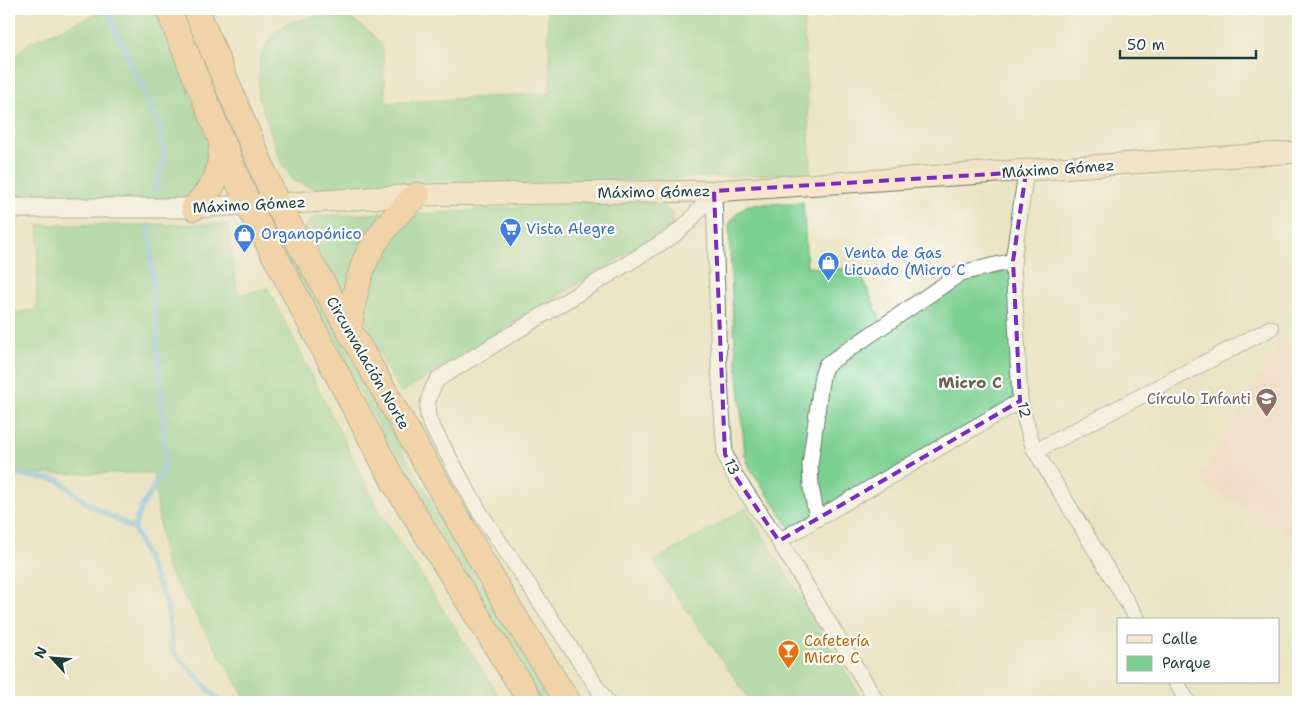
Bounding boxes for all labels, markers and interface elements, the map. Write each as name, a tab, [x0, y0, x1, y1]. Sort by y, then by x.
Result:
scale bar	[1120, 28, 1256, 60]
text: 50 m	[1127, 35, 1165, 55]
street label: Máximo Gómez	[1001, 155, 1115, 183]
street label: Máximo Gómez	[597, 181, 711, 203]
street label: Máximo Gómez	[192, 192, 306, 218]
supermarket icon: Vista Alegre	[498, 217, 522, 248]
place label: Vista Alegre	[526, 219, 615, 239]
shop icon: Organopónico	[233, 222, 257, 253]
place label: Organopónico	[261, 224, 362, 244]
place label: Venta de Gas Licuado (Micro C	[844, 243, 966, 280]
shop icon: Venta de Gas Licuado (Micro C	[816, 250, 840, 281]
street label: Circunvalación Norte	[322, 293, 414, 433]
district label: Micro C	[938, 372, 1002, 393]
school or university icon: Círculo Infanti	[1255, 387, 1279, 418]
place label: Círculo Infanti	[1147, 389, 1251, 409]
street label: 12	[1012, 400, 1036, 420]
street label: 13	[720, 456, 744, 478]
legend	[1117, 618, 1280, 684]
text: Calle	[1162, 629, 1198, 649]
place label: Cafetería Micro C	[804, 631, 870, 668]
north arrow	[28, 634, 78, 684]
bar icon: Cafetería Micro C	[776, 638, 800, 669]
text: N	[30, 643, 51, 661]
text: Parque	[1162, 653, 1211, 673]

